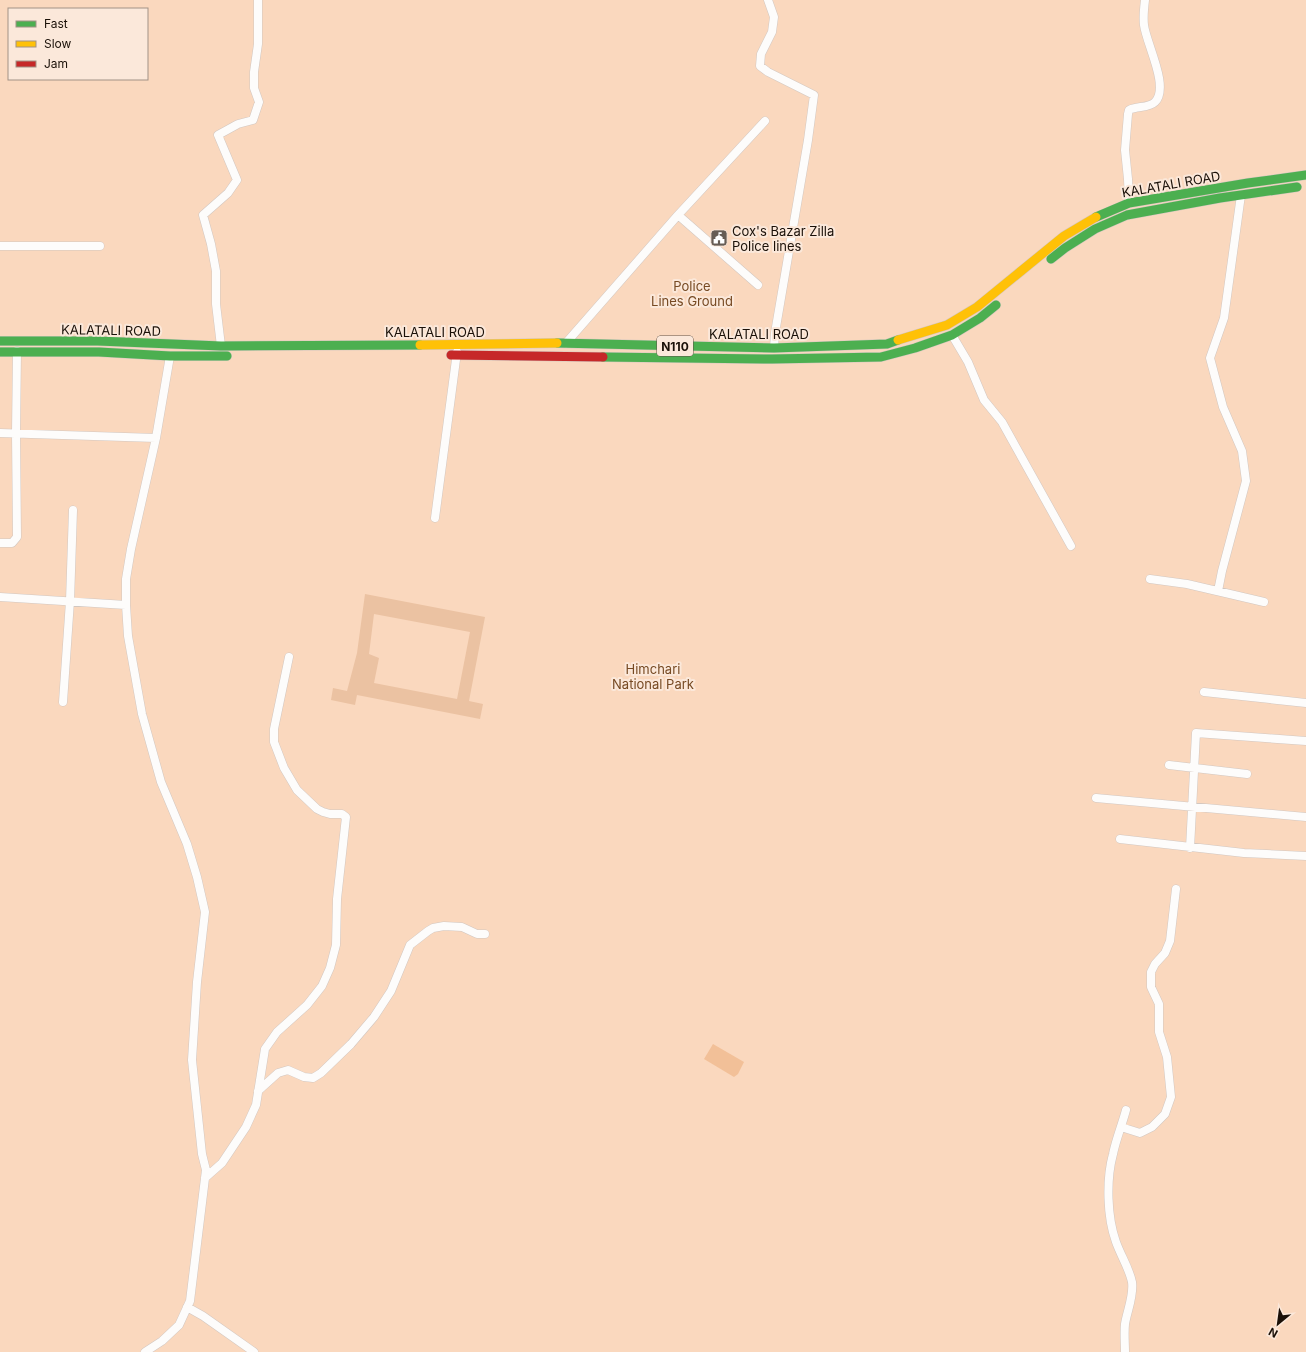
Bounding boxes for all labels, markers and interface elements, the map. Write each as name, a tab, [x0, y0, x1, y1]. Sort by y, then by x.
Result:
legend	[8, 8, 148, 80]
text: Fast	[44, 16, 68, 31]
text: Slow	[44, 36, 72, 51]
text: Jam	[44, 56, 68, 71]
street label: KALATALI ROAD	[1120, 167, 1222, 201]
place label: Cox's Bazar Zilla Police lines	[732, 223, 834, 254]
public building icon: Cox's Bazar Zilla Police lines	[709, 228, 729, 248]
park label: Police Lines Ground	[651, 278, 733, 309]
street label: KALATALI ROAD	[61, 321, 161, 339]
street label: KALATALI ROAD	[385, 324, 485, 340]
street label: KALATALI ROAD	[709, 326, 809, 342]
road number: N110	[657, 336, 693, 356]
park label: Himchari National Park	[612, 661, 694, 692]
north arrow	[1258, 1304, 1298, 1344]
text: N	[1266, 1325, 1280, 1341]

